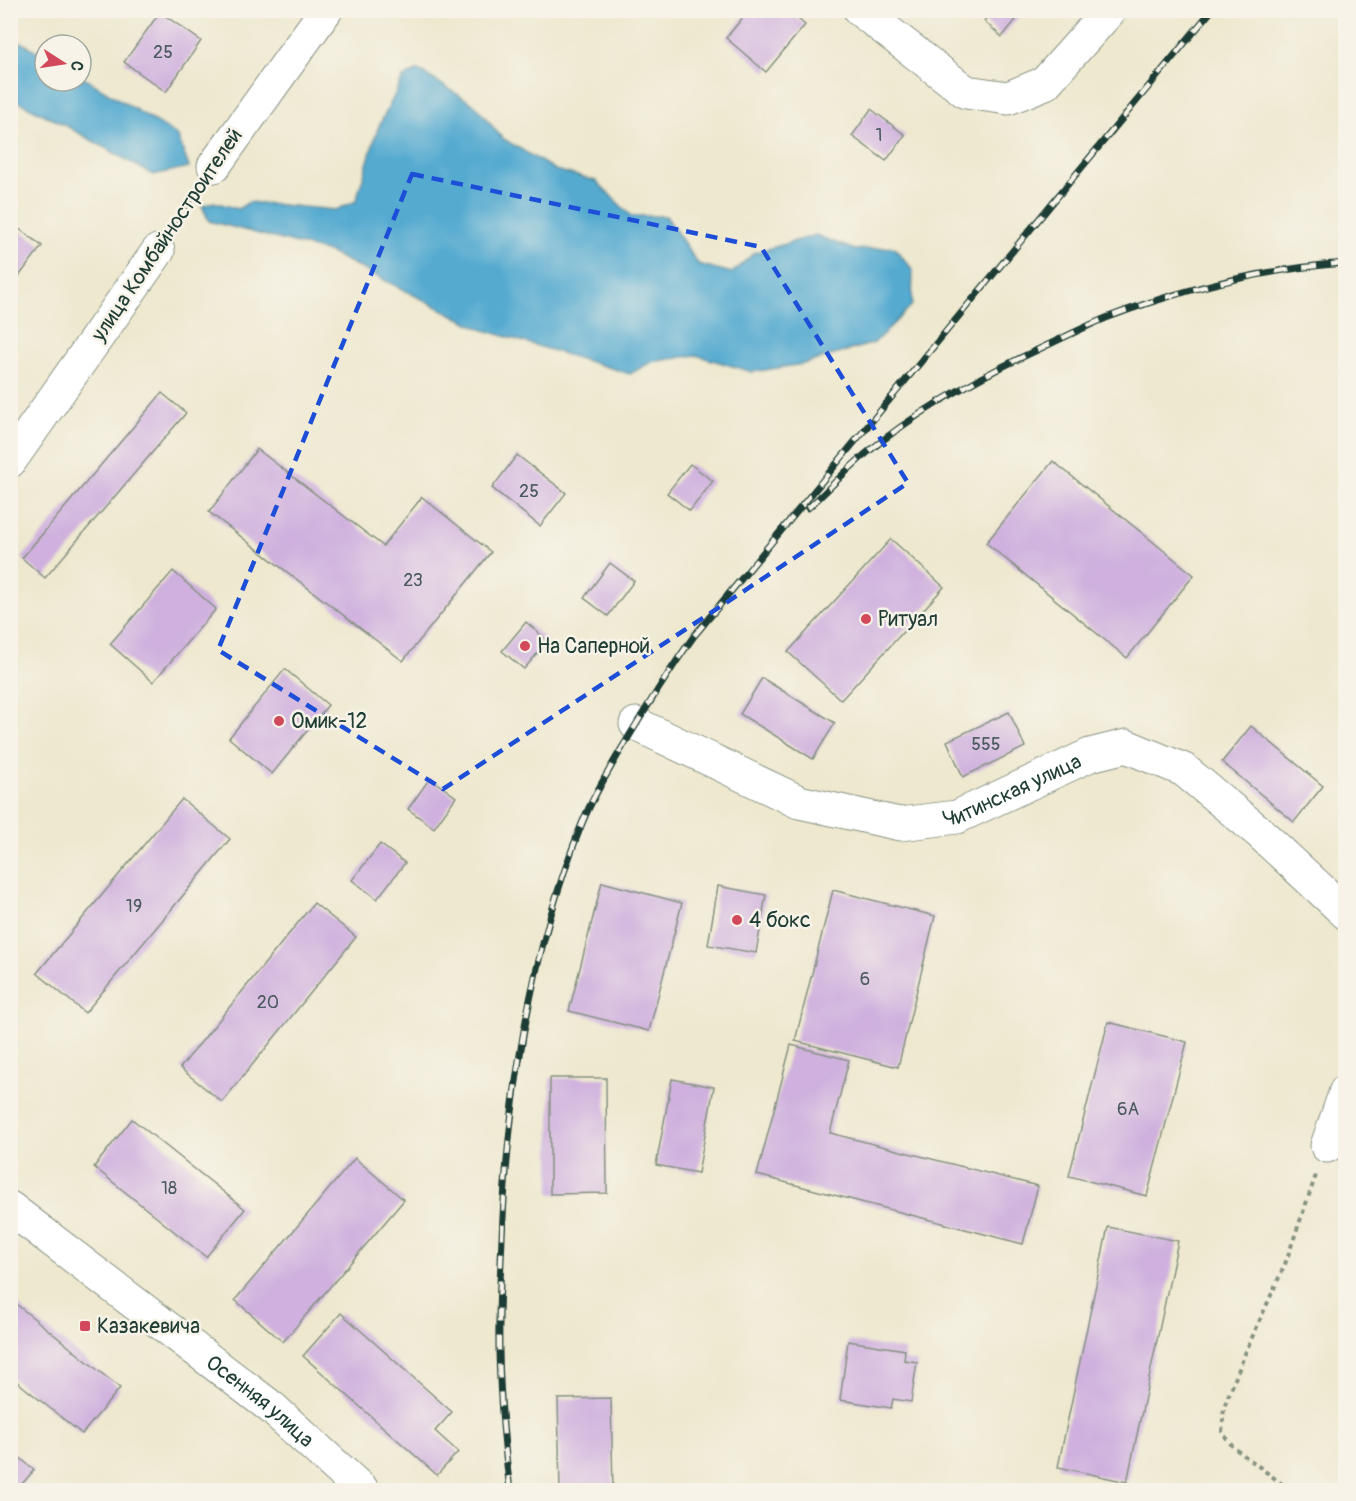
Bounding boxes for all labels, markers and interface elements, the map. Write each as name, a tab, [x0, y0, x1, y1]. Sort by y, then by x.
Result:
north arrow	[33, 33, 93, 93]
house number: 25	[153, 41, 173, 64]
text: С	[66, 59, 88, 73]
street label: улица Комбайностроителей	[85, 123, 248, 348]
house number: 1	[875, 124, 883, 147]
house number: 25	[519, 480, 539, 503]
house number: 23	[403, 569, 423, 592]
place label: Ритуал	[878, 606, 938, 633]
marker: Ритуал	[859, 612, 873, 626]
place label: На Саперной	[537, 633, 650, 660]
marker: На Саперной	[518, 639, 532, 653]
place label: Омик-12	[291, 708, 367, 735]
marker: Омик-12	[272, 714, 286, 728]
house number: 555	[971, 733, 1001, 756]
street label: Читинская улица	[941, 747, 1086, 832]
house number: 19	[126, 895, 142, 918]
place label: 4 бокс	[749, 907, 811, 934]
marker: 4 бокс	[730, 913, 744, 927]
house number: 6	[860, 968, 870, 991]
house number: 20	[257, 991, 279, 1014]
house number: 6А	[1117, 1098, 1139, 1121]
house number: 18	[161, 1177, 177, 1200]
place label: Казакевича	[97, 1313, 200, 1340]
marker: Казакевича	[78, 1319, 92, 1333]
street label: Осенняя улица	[201, 1349, 320, 1453]

